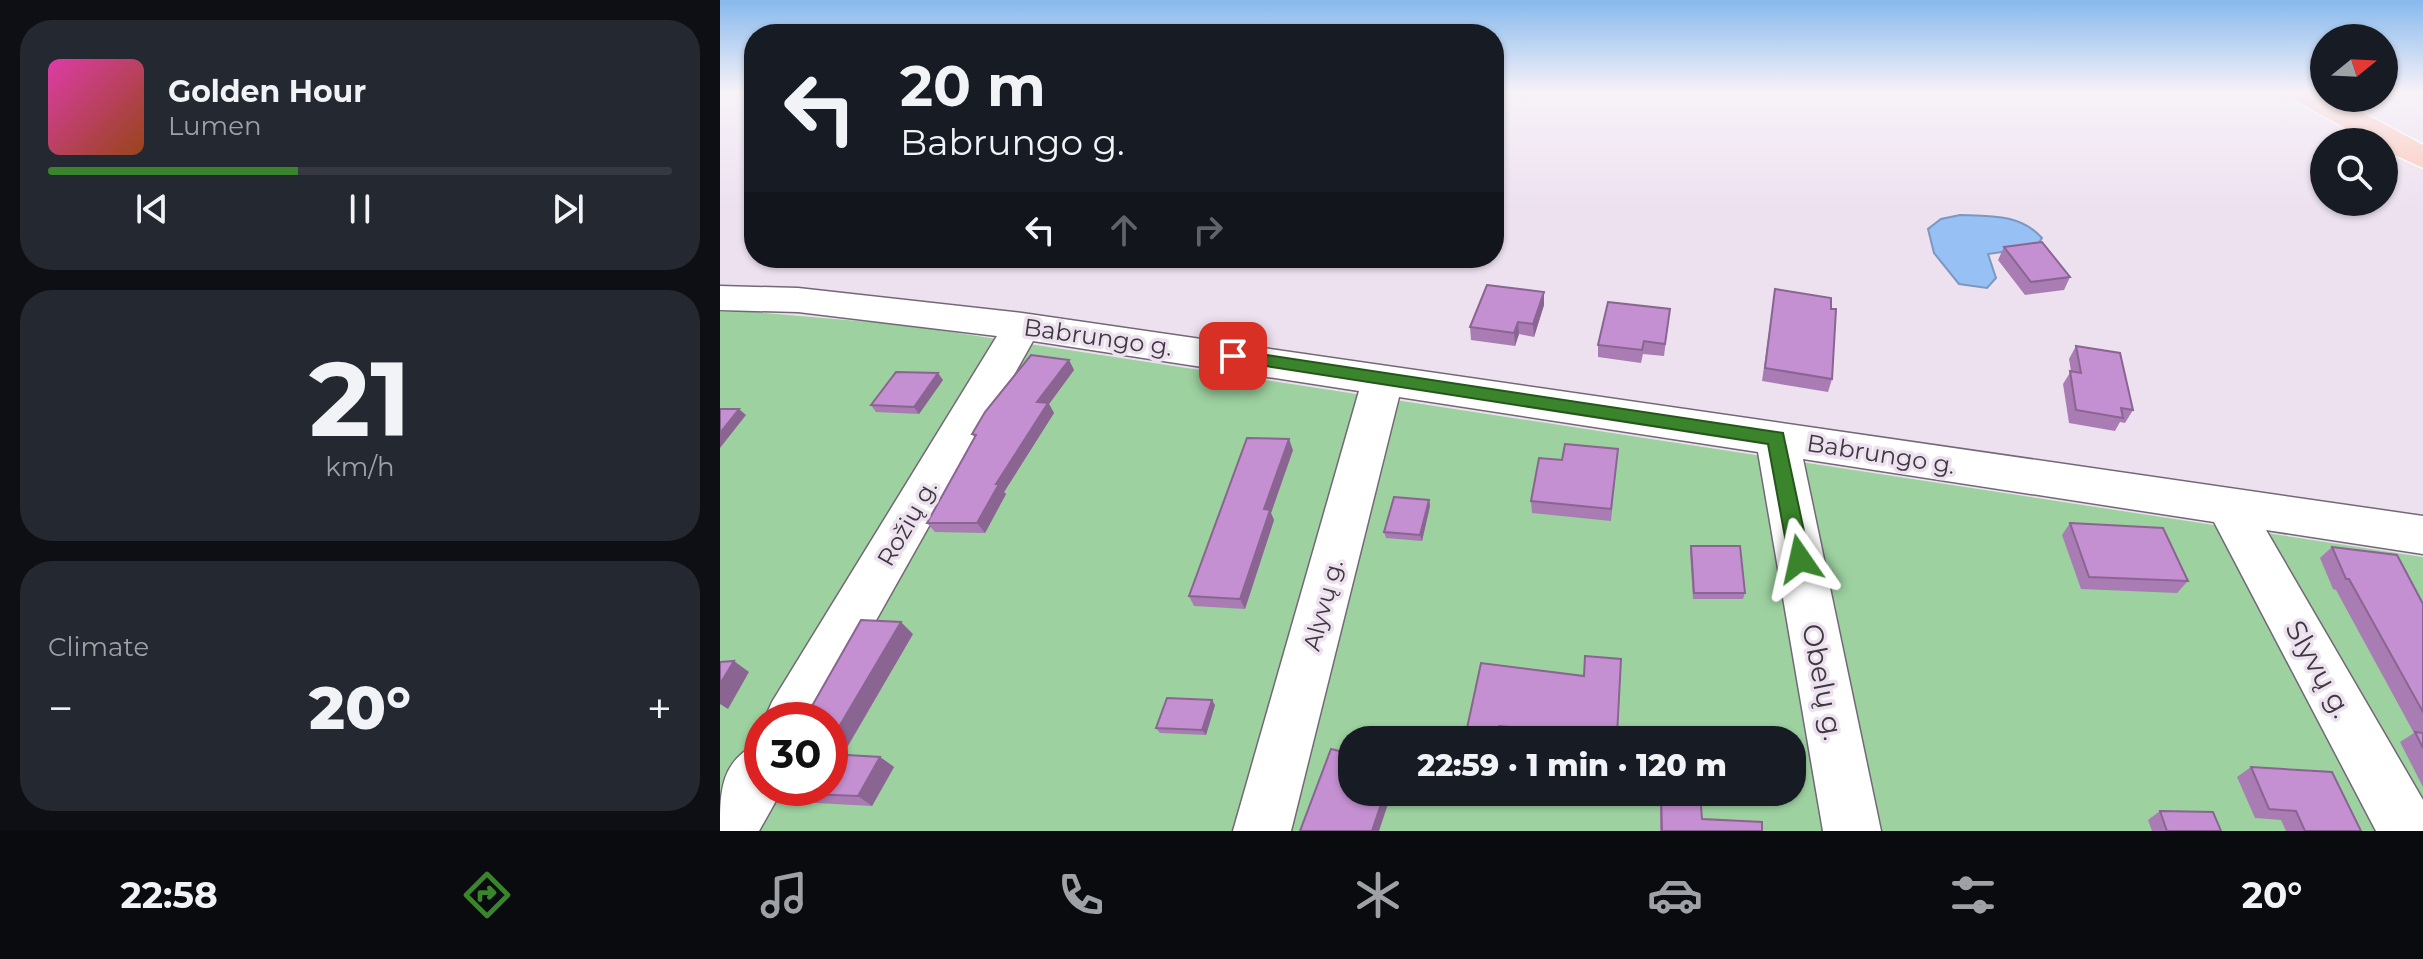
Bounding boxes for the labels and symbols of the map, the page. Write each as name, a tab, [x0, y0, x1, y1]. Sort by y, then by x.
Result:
north arrow	[2310, 24, 2398, 112]
street label: Babrungo g.	[1022, 312, 1174, 362]
pin	[1199, 322, 1267, 390]
street label: Babrungo g.	[1805, 428, 1957, 480]
street label: Rožių g.	[871, 475, 943, 571]
position arrow	[1758, 517, 1842, 601]
street label: Alyvų g.	[1297, 556, 1349, 654]
street label: Slyvų g.	[2278, 614, 2360, 724]
street label: Obelų g.	[1795, 621, 1851, 743]
speed limit sign: 30	[744, 702, 848, 806]

